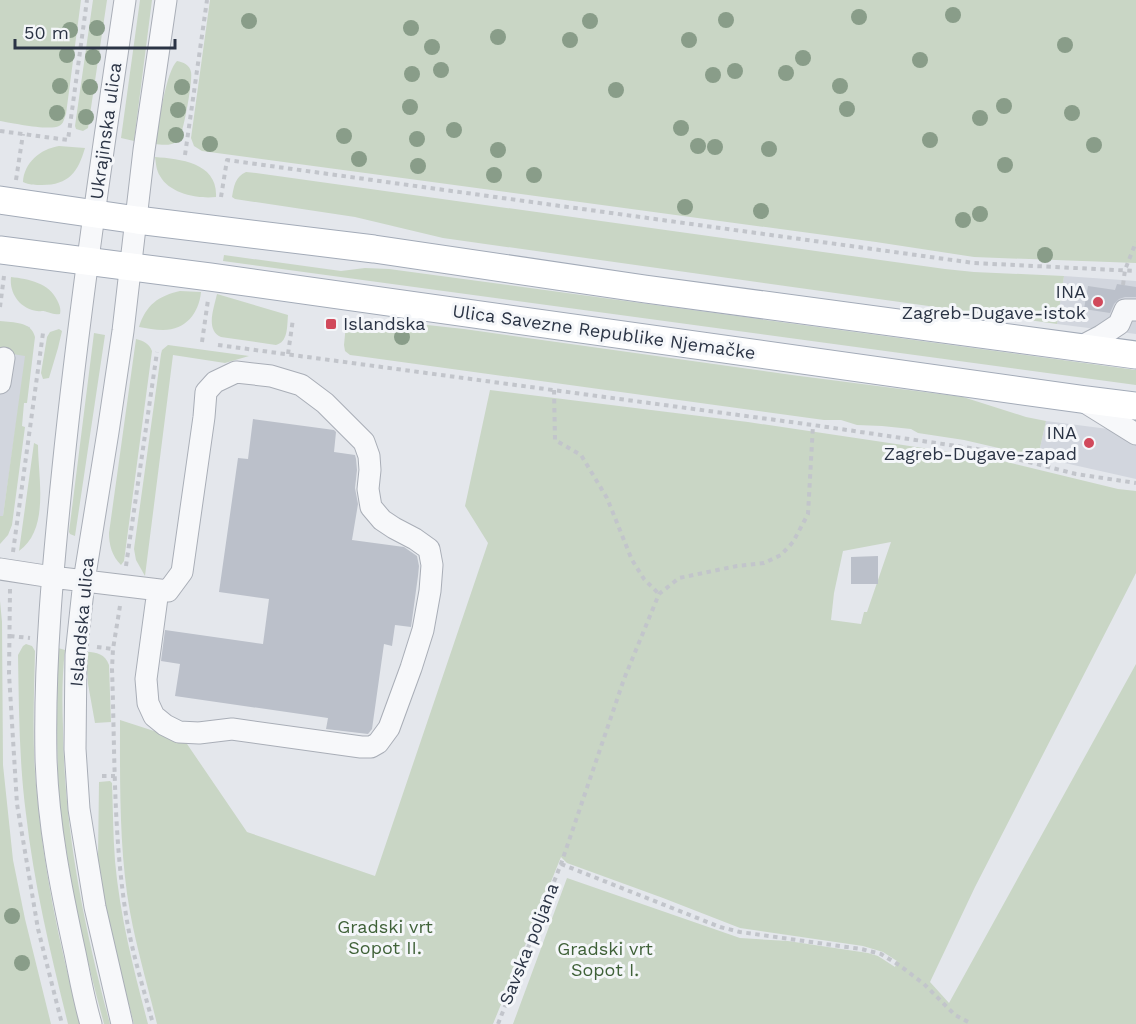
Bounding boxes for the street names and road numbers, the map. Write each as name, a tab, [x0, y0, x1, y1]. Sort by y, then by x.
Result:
street label: Ukrajinska ulica	[86, 61, 126, 201]
street label: Ulica Savezne Republike Njemačke	[451, 300, 757, 363]
street label: Islandska ulica	[65, 556, 98, 688]
street label: Savska poljana	[495, 880, 563, 1008]

